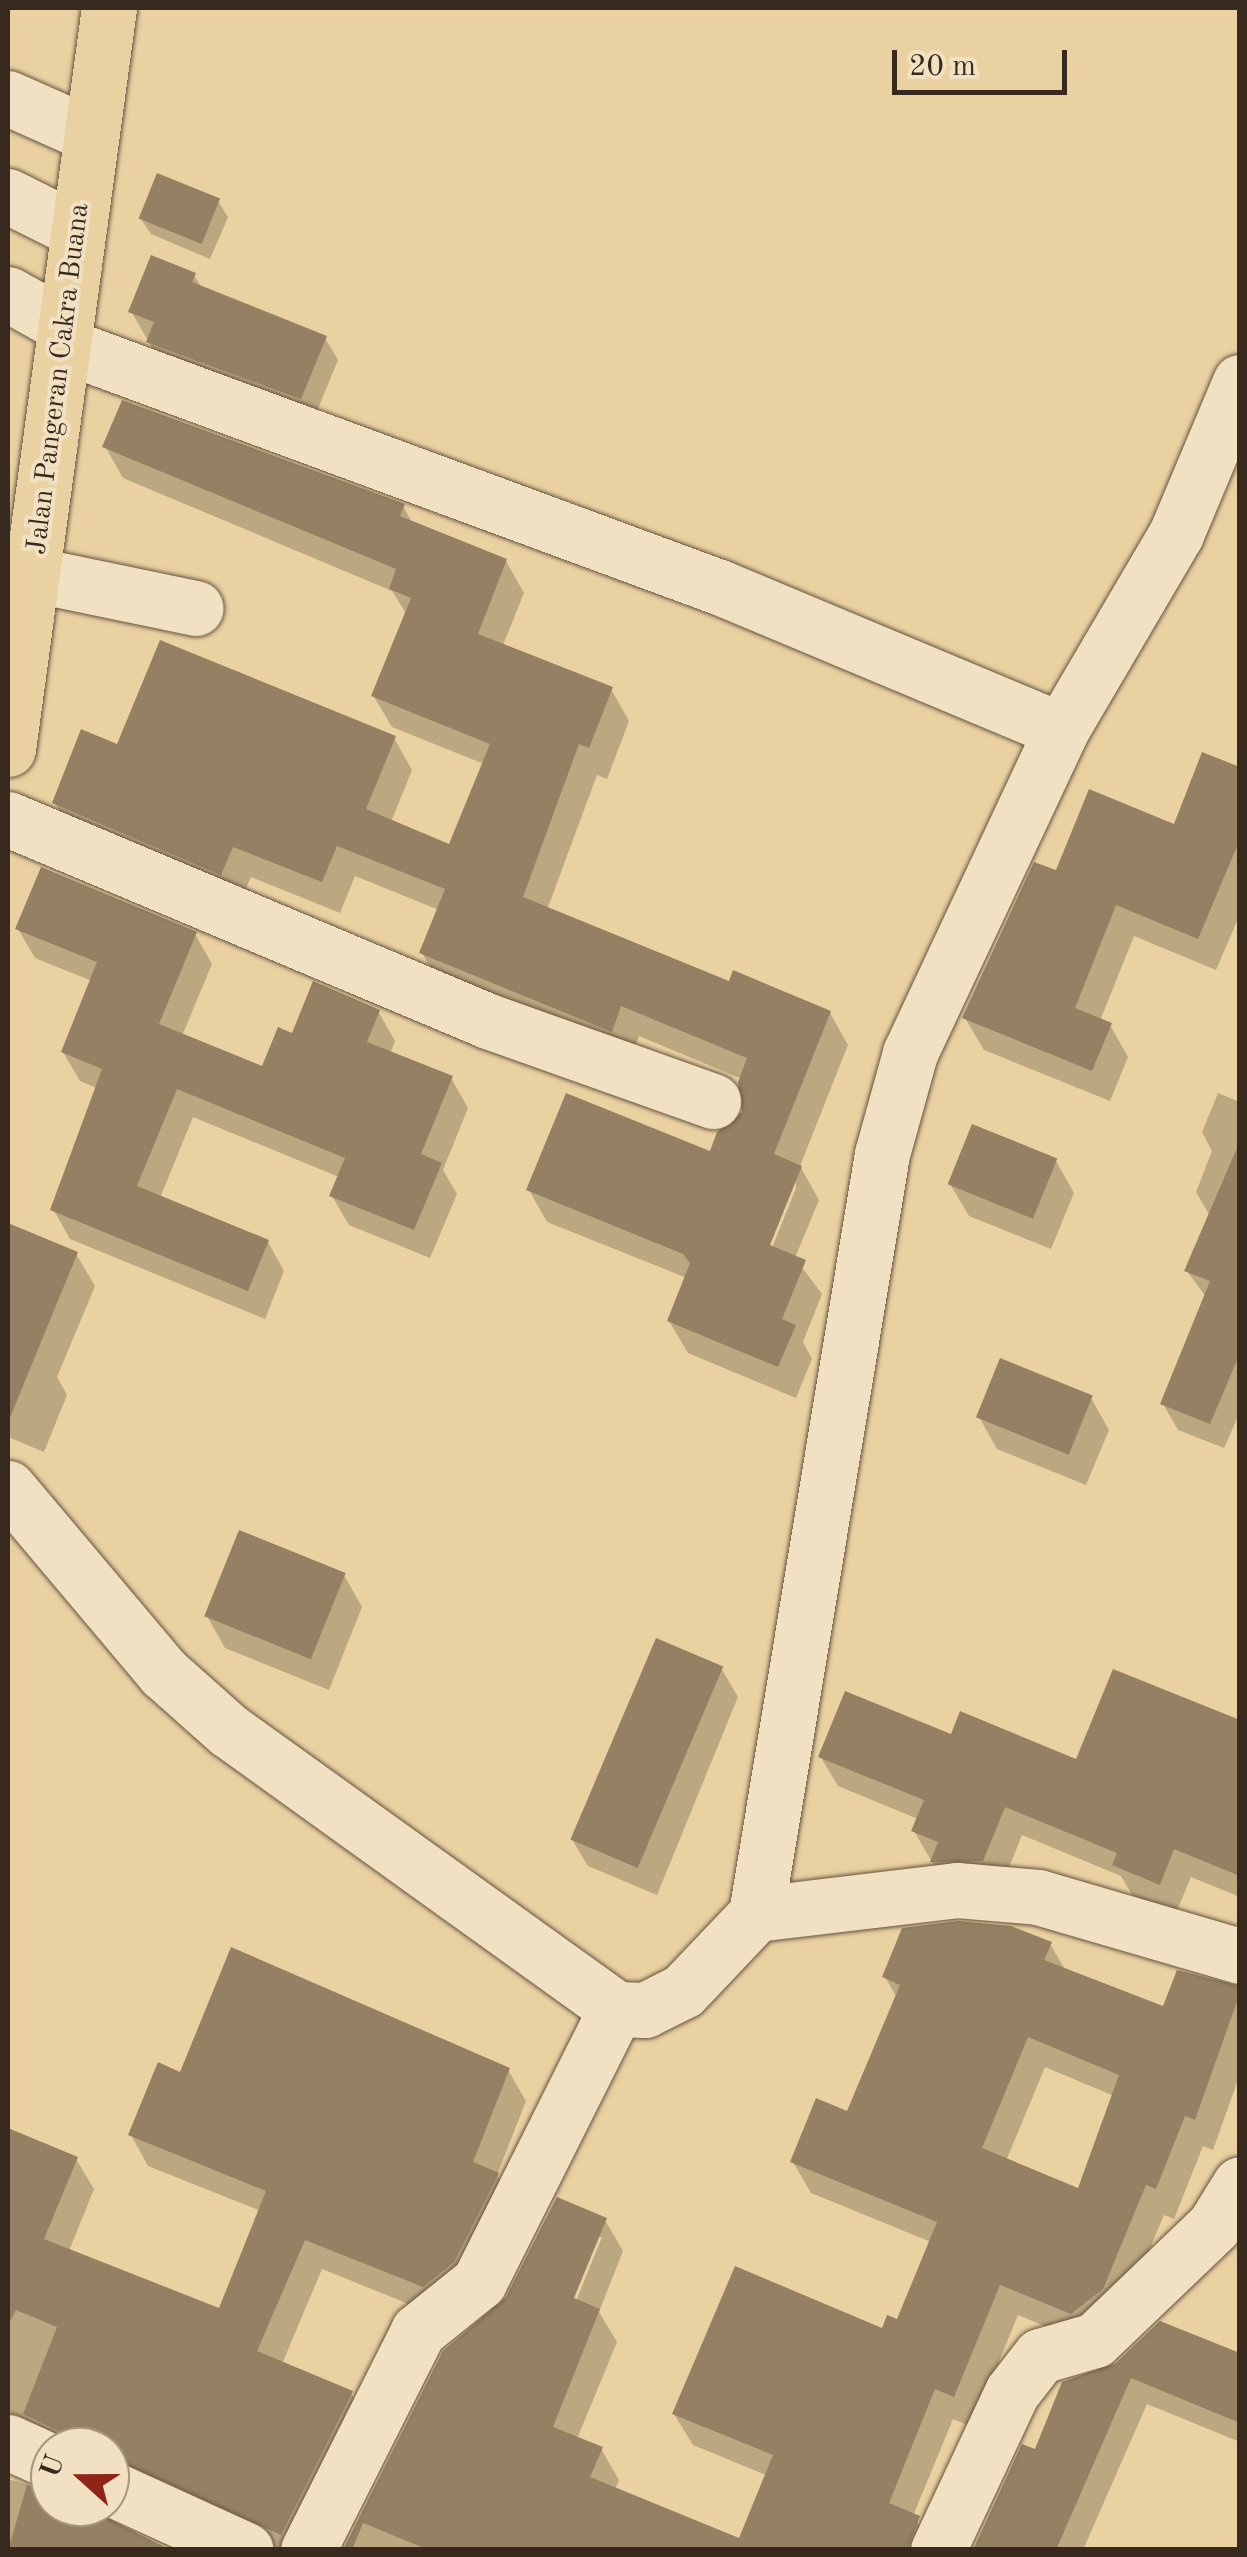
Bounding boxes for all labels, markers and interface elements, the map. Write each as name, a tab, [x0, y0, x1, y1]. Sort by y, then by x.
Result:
scale bar	[897, 30, 1072, 92]
text: 20 m	[909, 52, 976, 82]
street label: Jalan Pangeran Cakra Buana	[21, 201, 97, 557]
north arrow	[30, 2427, 130, 2527]
text: U	[37, 2452, 71, 2482]

